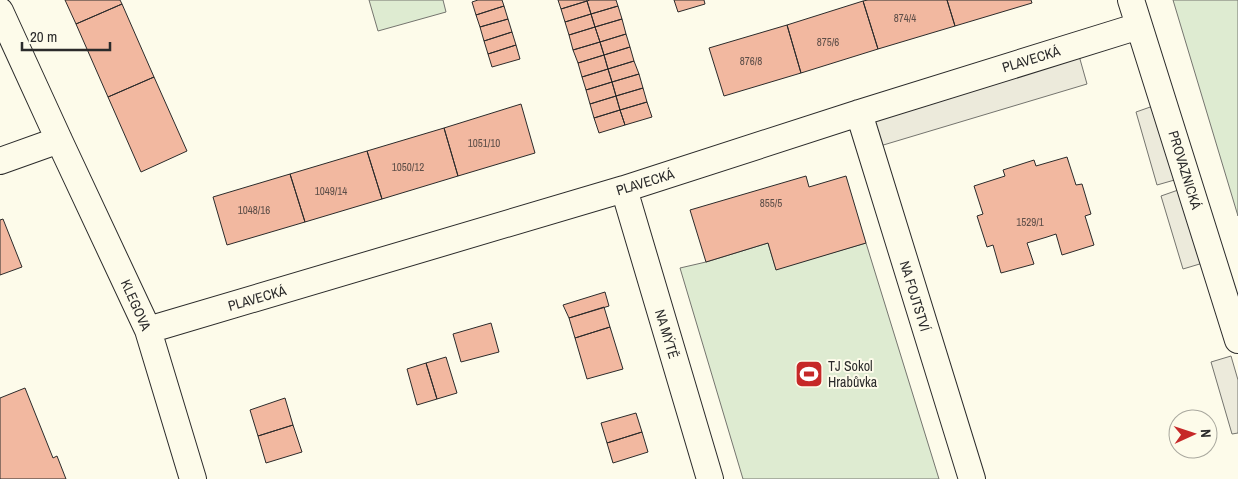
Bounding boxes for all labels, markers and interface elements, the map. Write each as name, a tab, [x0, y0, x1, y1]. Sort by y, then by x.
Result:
house number: 874/4	[894, 11, 916, 25]
scale bar	[22, 20, 110, 52]
text: 20 m	[30, 26, 57, 47]
house number: 875/6	[817, 35, 839, 49]
street label: PLAVECKÁ	[1000, 42, 1063, 76]
house number: 876/8	[740, 54, 762, 68]
street label: PROVAZNICKÁ	[1164, 128, 1206, 212]
house number: 1051/10	[468, 136, 500, 150]
house number: 1050/12	[392, 160, 424, 174]
street label: PLAVECKÁ	[614, 165, 677, 199]
house number: 1049/14	[315, 184, 347, 198]
house number: 855/5	[760, 196, 782, 210]
house number: 1048/16	[238, 203, 270, 217]
house number: 1529/1	[1016, 215, 1044, 229]
street label: NA FOJTSTVÍ	[896, 259, 934, 334]
street label: KLEGOVA	[117, 277, 155, 334]
street label: PLAVECKÁ	[226, 281, 289, 315]
street label: NA MÝTĚ	[651, 307, 683, 361]
place label: TJ Sokol Hrabůvka	[828, 357, 878, 391]
sports icon: TJ Sokol Hrabůvka	[794, 359, 824, 389]
north arrow	[1168, 409, 1218, 459]
text: N	[1197, 429, 1215, 438]

